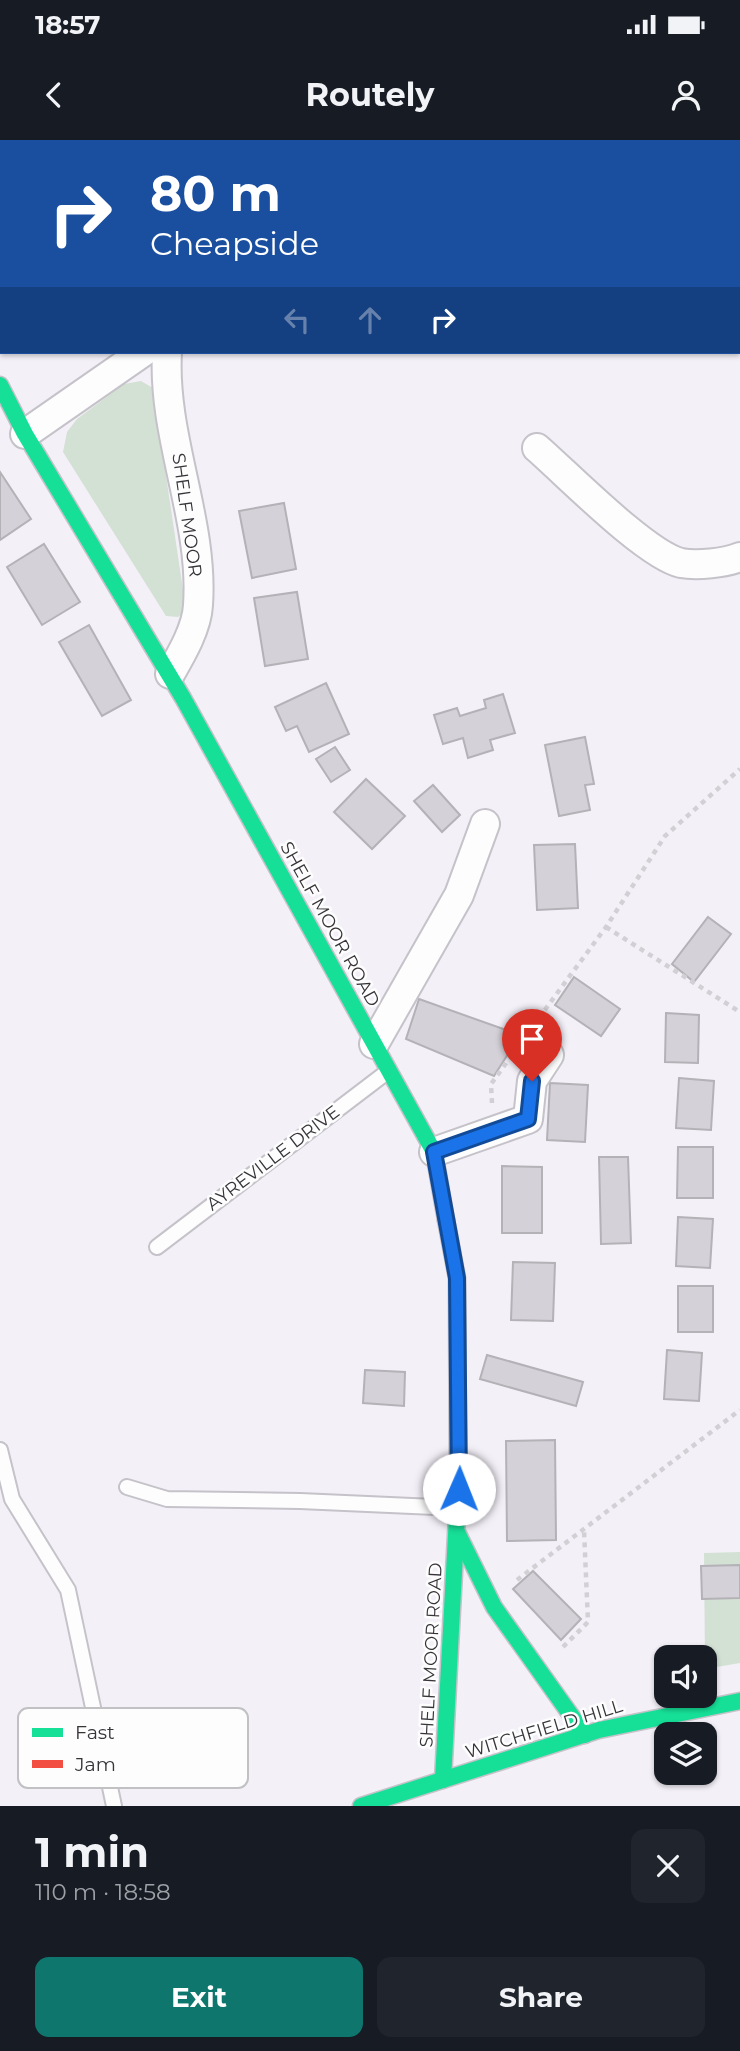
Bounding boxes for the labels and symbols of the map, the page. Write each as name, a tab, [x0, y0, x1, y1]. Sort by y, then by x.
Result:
street label: SHELF MOOR	[167, 452, 207, 578]
street label: SHELF MOOR ROAD	[275, 838, 385, 1010]
pin	[502, 1009, 562, 1081]
street label: AYREVILLE DRIVE	[202, 1101, 344, 1215]
position arrow	[422, 1452, 496, 1526]
street label: SHELF MOOR ROAD	[415, 1562, 447, 1748]
street label: WITCHFIELD HILL	[463, 1695, 626, 1763]
legend	[18, 1708, 248, 1788]
text: Fast	[75, 1721, 115, 1744]
text: Jam	[74, 1753, 116, 1776]

